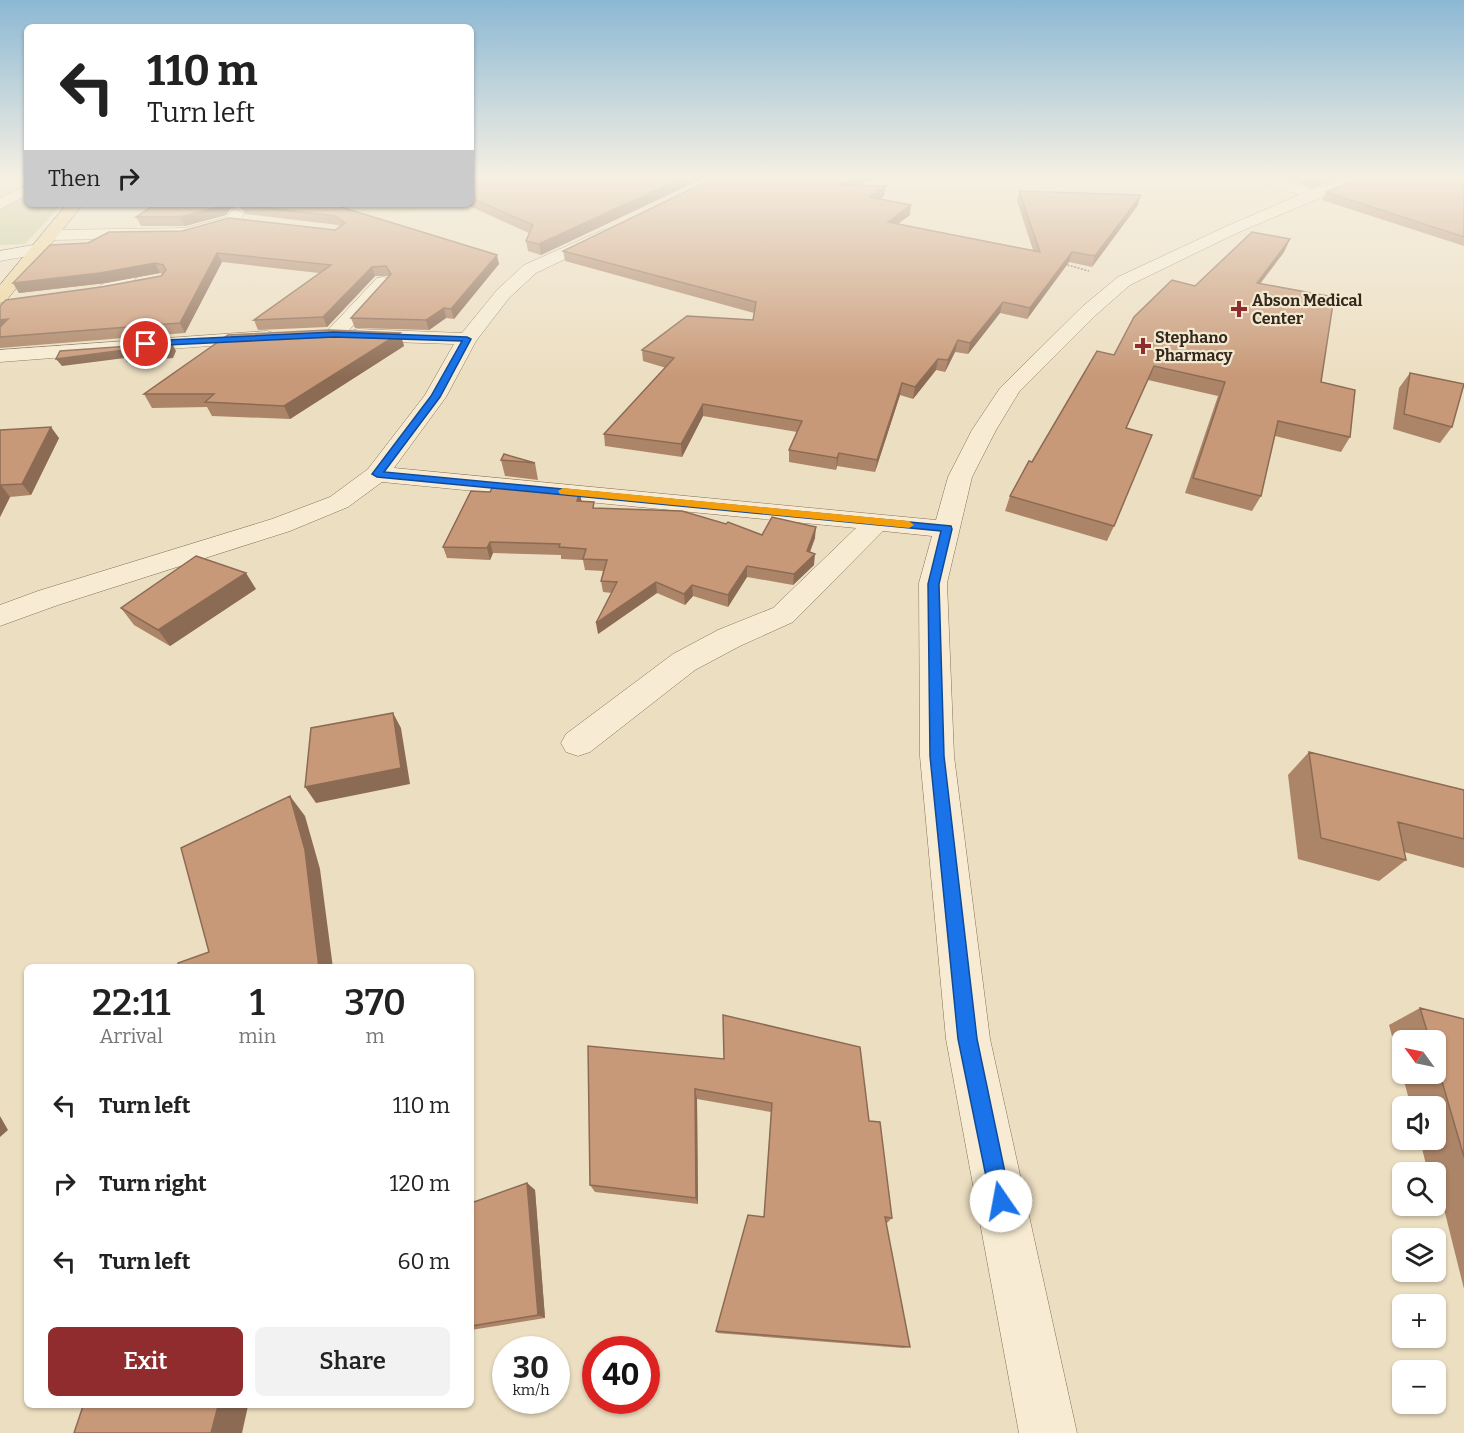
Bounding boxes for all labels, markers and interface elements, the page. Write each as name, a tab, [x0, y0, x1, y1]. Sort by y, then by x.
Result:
text: 110 m	[147, 46, 258, 96]
icon: left	[48, 48, 126, 126]
text: Turn left	[147, 97, 255, 129]
icon: right	[112, 162, 145, 195]
text: Then	[48, 165, 100, 192]
place label: Abson Medical Center	[1252, 291, 1362, 328]
marker: Abson Medical Center	[1230, 300, 1248, 318]
pin	[120, 318, 171, 369]
icon: arrive	[129, 327, 162, 360]
place label: Stephano Pharmacy	[1155, 328, 1233, 365]
marker: Stephano Pharmacy	[1136, 339, 1150, 353]
text: 22:11	[92, 981, 171, 1025]
text: 1	[250, 981, 265, 1025]
text: 370	[344, 981, 406, 1025]
text: Arrival	[100, 1024, 163, 1048]
text: min	[239, 1024, 276, 1048]
text: m	[366, 1024, 385, 1048]
north arrow	[1392, 1030, 1446, 1084]
map controls	[1392, 1030, 1446, 1414]
icon: left	[48, 1089, 81, 1122]
text: Turn left	[99, 1092, 191, 1119]
text: 110 m	[393, 1092, 450, 1119]
button: sound	[1392, 1096, 1446, 1150]
button: search	[1392, 1162, 1446, 1216]
icon: right	[48, 1167, 81, 1200]
position arrow	[969, 1169, 1033, 1233]
text: Turn right	[99, 1170, 207, 1197]
text: 120 m	[390, 1170, 450, 1197]
button: layers	[1392, 1228, 1446, 1282]
icon: left	[48, 1245, 81, 1278]
text: Turn left	[99, 1248, 191, 1275]
text: 60 m	[398, 1248, 450, 1275]
button: +	[1392, 1294, 1446, 1348]
button: Exit	[48, 1327, 243, 1396]
button: Share	[255, 1327, 450, 1396]
speed limit sign: 40	[582, 1336, 660, 1414]
text: 30	[513, 1350, 549, 1386]
button: −	[1392, 1360, 1446, 1414]
text: km/h	[512, 1381, 550, 1399]

